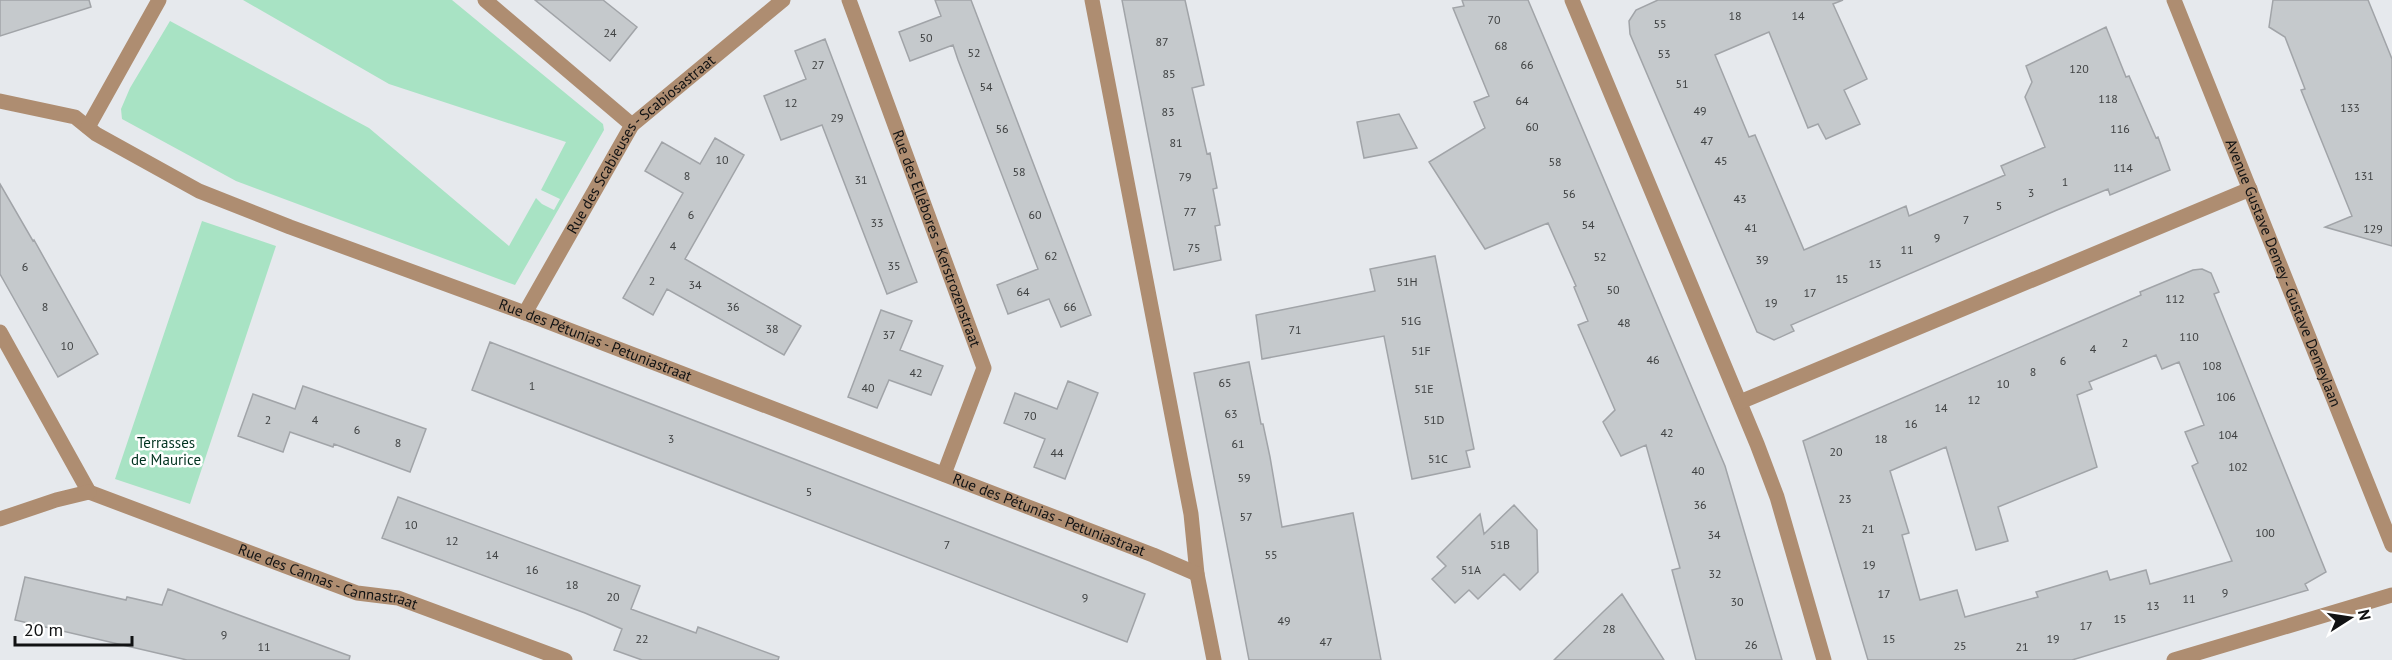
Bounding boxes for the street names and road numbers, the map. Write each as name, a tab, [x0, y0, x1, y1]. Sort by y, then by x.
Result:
street label: Rue des Scabieuses - Scabiosastraat	[562, 50, 719, 237]
street label: Rue des Ellébores - Kerstrozenstraat	[888, 127, 985, 349]
street label: Avenue Gustave Demey - Gustave Demeylaan	[2222, 136, 2346, 409]
street label: Rue des Pétunias - Petuniastraat	[496, 294, 695, 385]
street label: Rue des Pétunias - Petuniastraat	[950, 469, 1148, 560]
street label: Rue des Cannas - Cannastraat	[236, 539, 420, 613]

